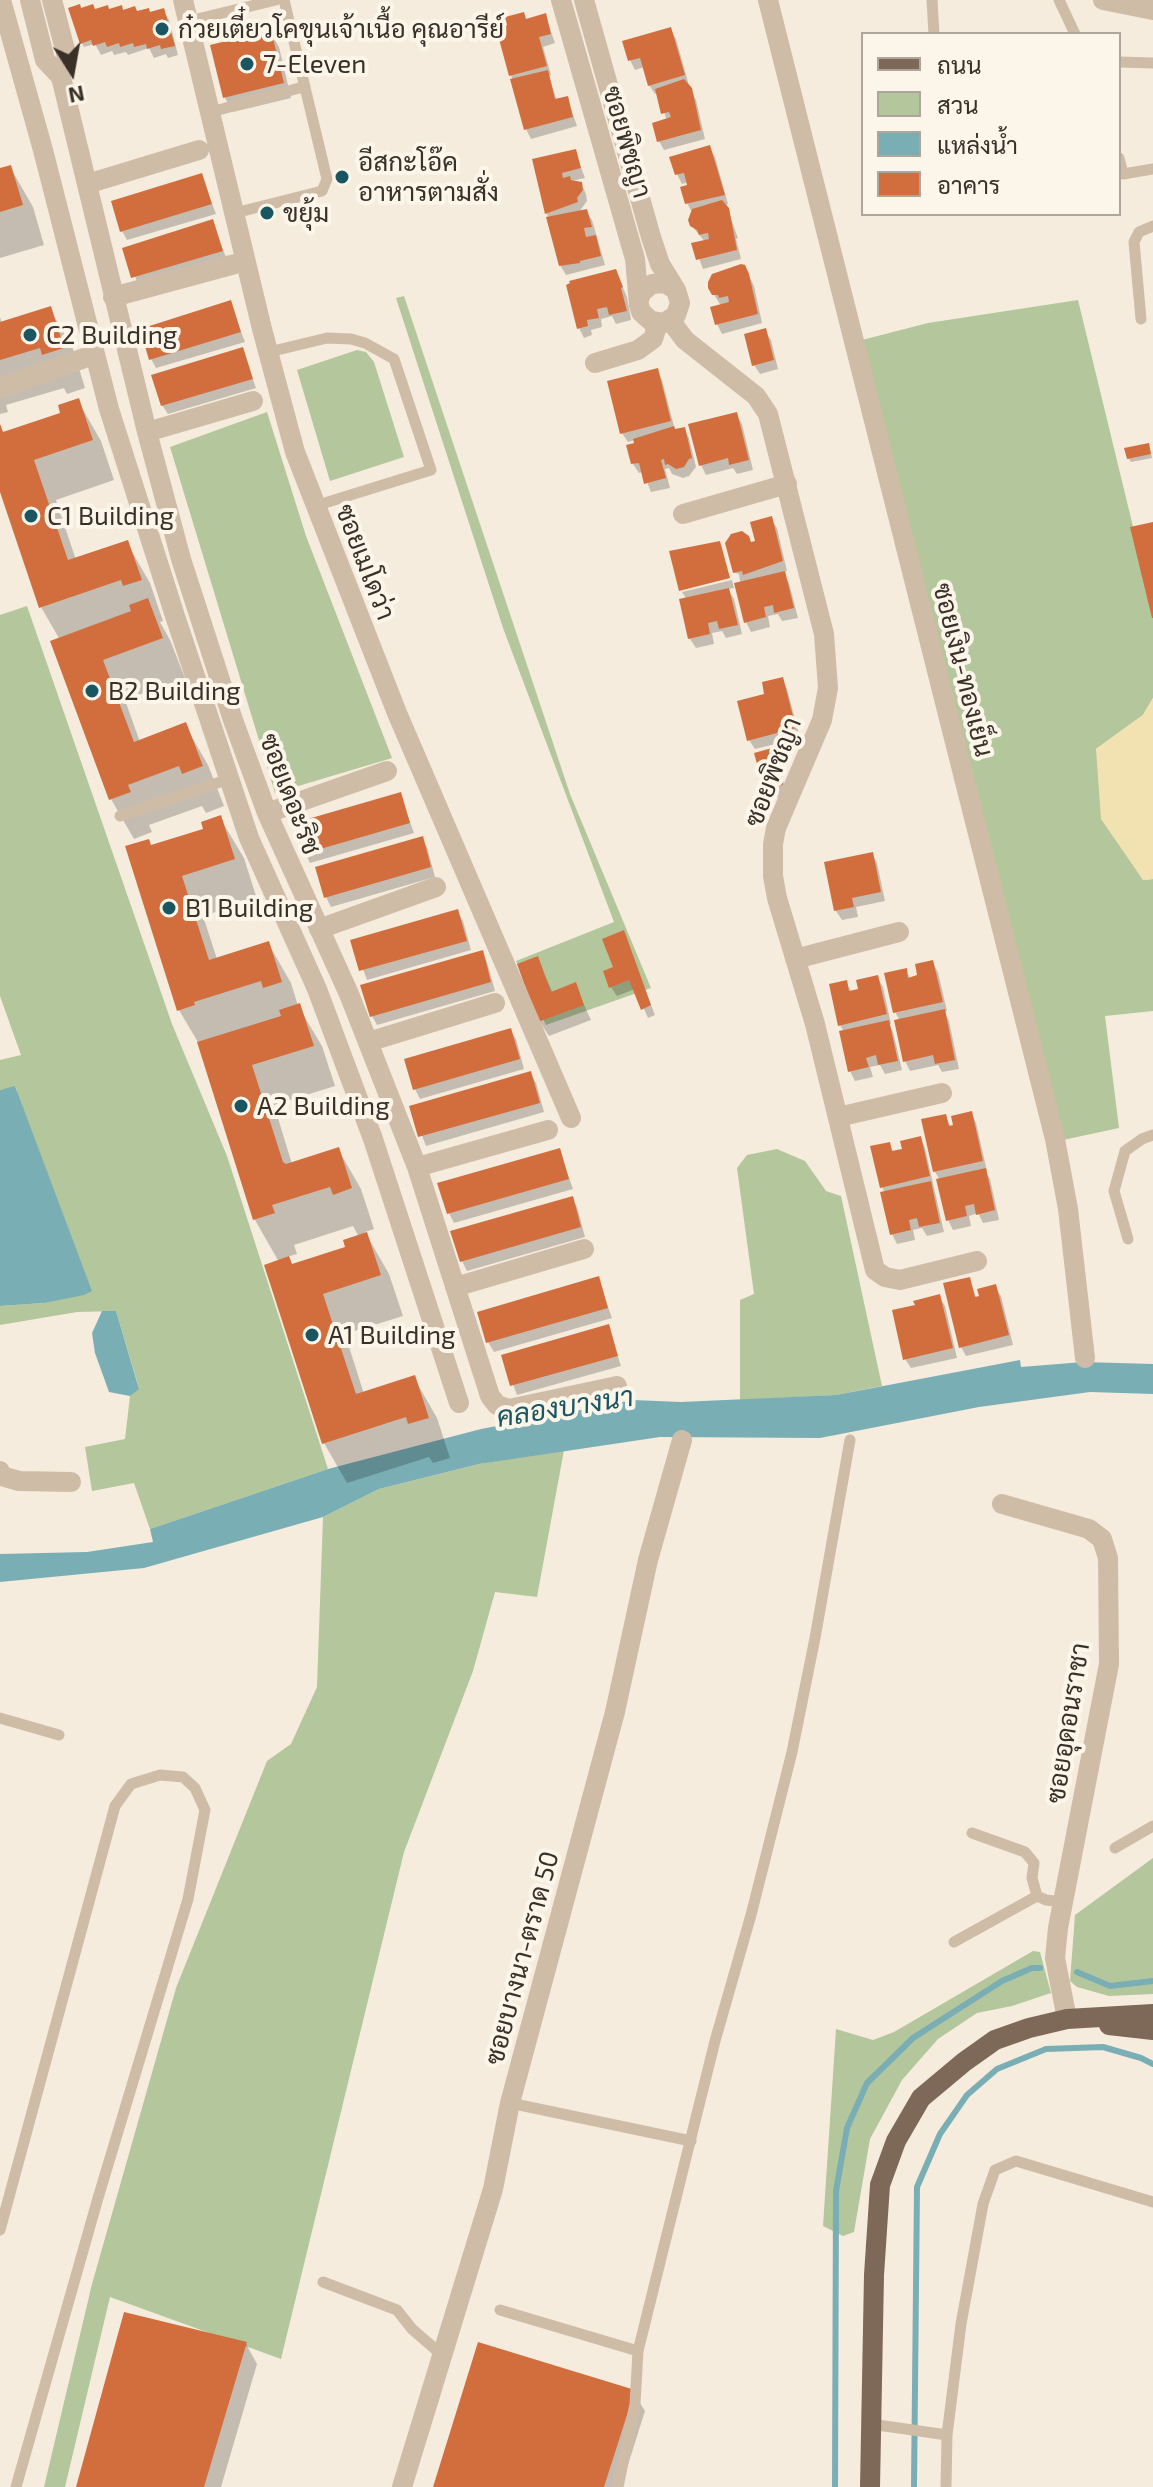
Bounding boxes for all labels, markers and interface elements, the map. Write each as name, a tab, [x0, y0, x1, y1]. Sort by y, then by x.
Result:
place label: ก๋วยเตี๋ยวโคขุนเจ้าเนื้อ คุณอารีย์	[178, 13, 504, 45]
marker: ก๋วยเตี๋ยวโคขุนเจ้าเนื้อ คุณอารีย์	[153, 20, 171, 38]
north arrow	[32, 32, 112, 112]
legend	[861, 32, 1121, 216]
place label: 7-Eleven	[263, 48, 366, 80]
text: ถนน	[937, 50, 982, 79]
marker: 7-Eleven	[238, 55, 256, 73]
text: N	[66, 81, 87, 110]
street label: ซอยพิชญา	[596, 83, 658, 201]
text: สวน	[937, 90, 979, 119]
text: แหล่งน้ำ	[937, 130, 1018, 159]
place label: อีสกะโอ๊ค อาหารตามสั่ง	[358, 146, 499, 208]
marker: อีสกะโอ๊ค อาหารตามสั่ง	[333, 168, 351, 186]
text: อาคาร	[937, 170, 1000, 199]
place label: ขยุ้ม	[283, 197, 329, 229]
marker: ขยุ้ม	[258, 204, 276, 222]
place label: C2 Building	[46, 319, 177, 351]
marker: C2 Building	[21, 326, 39, 344]
place label: C1 Building	[47, 500, 174, 532]
street label: ซอยเมโดว่า	[329, 500, 401, 624]
marker: C1 Building	[22, 507, 40, 525]
street label: ซอยเงิน-ทองเย็น	[926, 580, 1000, 760]
place label: B2 Building	[108, 675, 241, 707]
marker: B2 Building	[83, 682, 101, 700]
street label: ซอยพิชญา	[738, 713, 808, 831]
street label: ซอยเดอะริช	[253, 729, 327, 859]
place label: B1 Building	[185, 892, 313, 924]
marker: B1 Building	[160, 899, 178, 917]
place label: A2 Building	[257, 1090, 390, 1122]
marker: A2 Building	[232, 1097, 250, 1115]
place label: A1 Building	[328, 1319, 456, 1351]
marker: A1 Building	[303, 1326, 321, 1344]
water label: คลองบางนา	[494, 1380, 636, 1434]
street label: ซอยอุดอนราชา	[1040, 1640, 1096, 1806]
street label: ซอยบางนา-ตราด 50	[478, 1848, 566, 2068]

